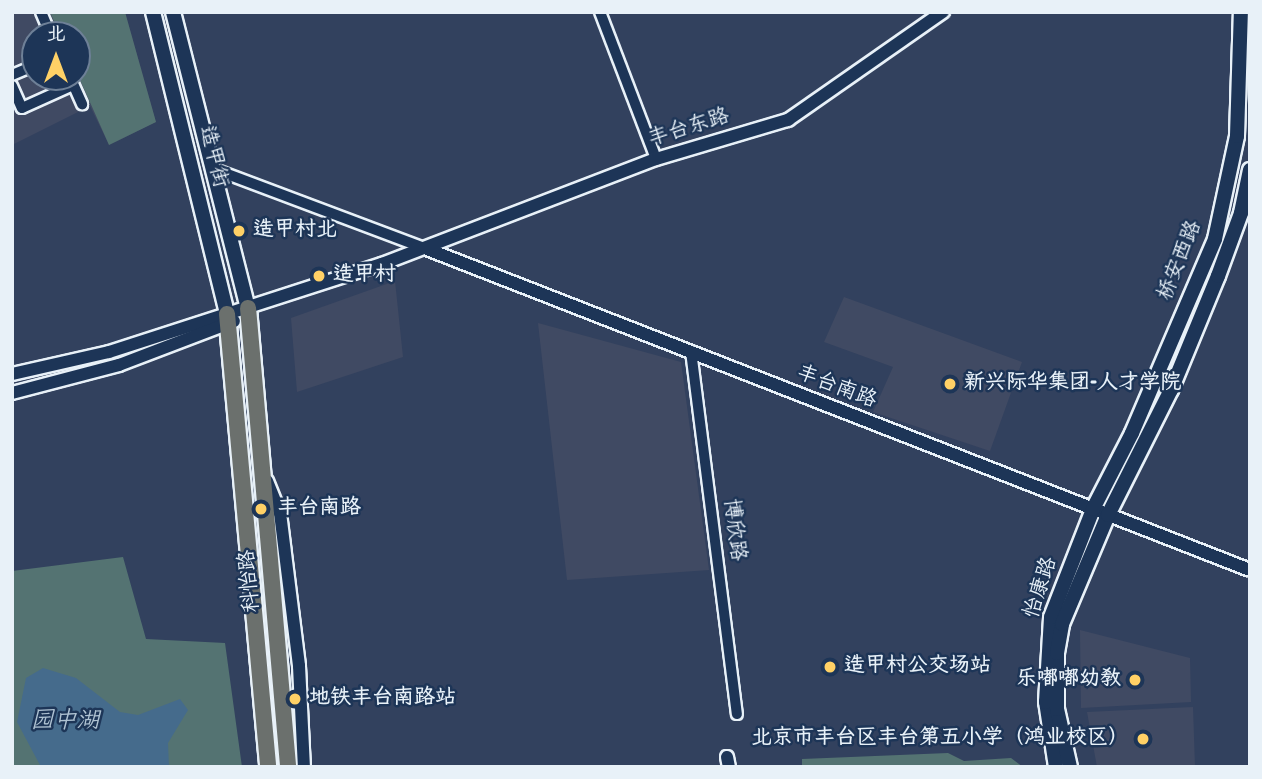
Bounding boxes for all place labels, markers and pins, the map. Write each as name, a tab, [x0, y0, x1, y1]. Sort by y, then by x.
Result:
place label: 造甲村北	[253, 218, 337, 244]
marker: 造甲村北	[231, 223, 247, 239]
place label: 造甲村	[333, 263, 396, 289]
marker: 造甲村	[311, 268, 327, 284]
place label: 新兴际华集团-人才学院	[964, 371, 1181, 397]
marker: 新兴际华集团-人才学院	[942, 376, 958, 392]
place label: 丰台南路	[277, 496, 361, 522]
marker: 丰台南路	[251, 499, 271, 519]
place label: 造甲村公交场站	[844, 654, 991, 680]
marker: 造甲村公交场站	[822, 659, 838, 675]
place label: 乐嘟嘟幼教	[1016, 667, 1121, 693]
marker: 乐嘟嘟幼教	[1127, 672, 1143, 688]
place label: 地铁丰台南路站	[309, 686, 456, 712]
marker: 地铁丰台南路站	[287, 691, 303, 707]
place label: 北京市丰台区丰台第五小学（鸿业校区）	[751, 726, 1129, 752]
marker: 北京市丰台区丰台第五小学（鸿业校区）	[1135, 731, 1151, 747]

